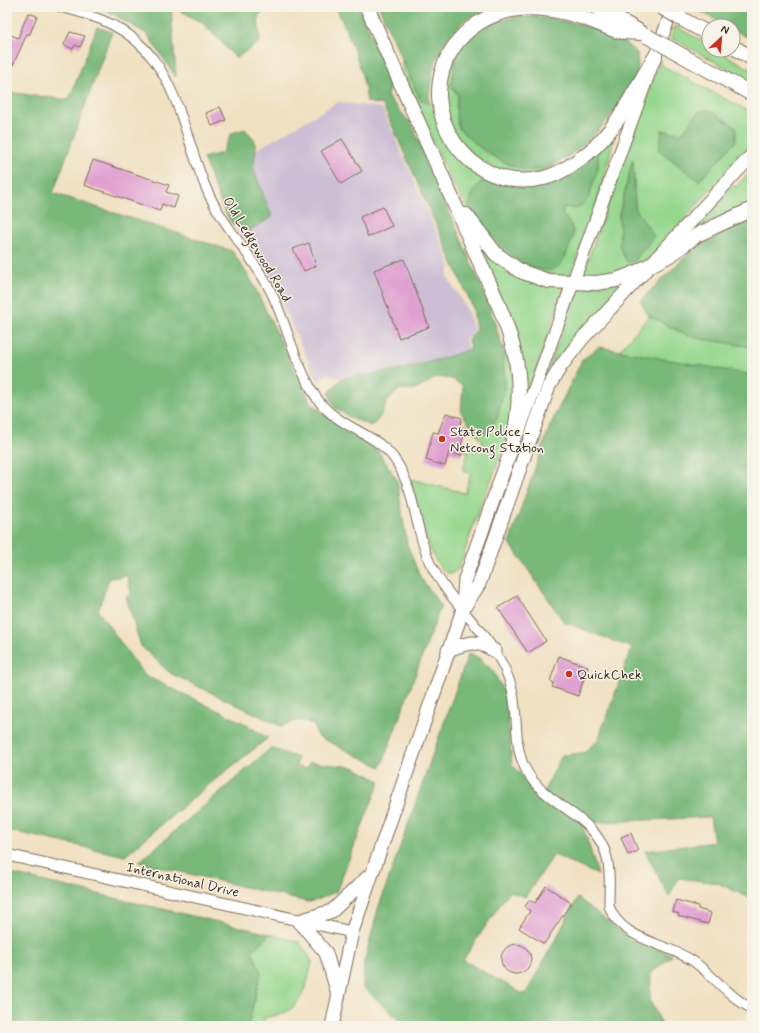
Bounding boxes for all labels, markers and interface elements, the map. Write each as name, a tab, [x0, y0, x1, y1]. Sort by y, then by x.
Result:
north arrow	[701, 18, 741, 58]
text: N	[719, 22, 731, 38]
street label: Old Ledgewood Road	[217, 194, 296, 307]
place label: State Police - Netcong Station	[450, 423, 544, 459]
marker: State Police - Netcong Station	[437, 434, 447, 444]
place label: QuickChek	[577, 666, 642, 684]
marker: QuickChek	[564, 669, 574, 679]
street label: International Drive	[125, 858, 241, 902]

